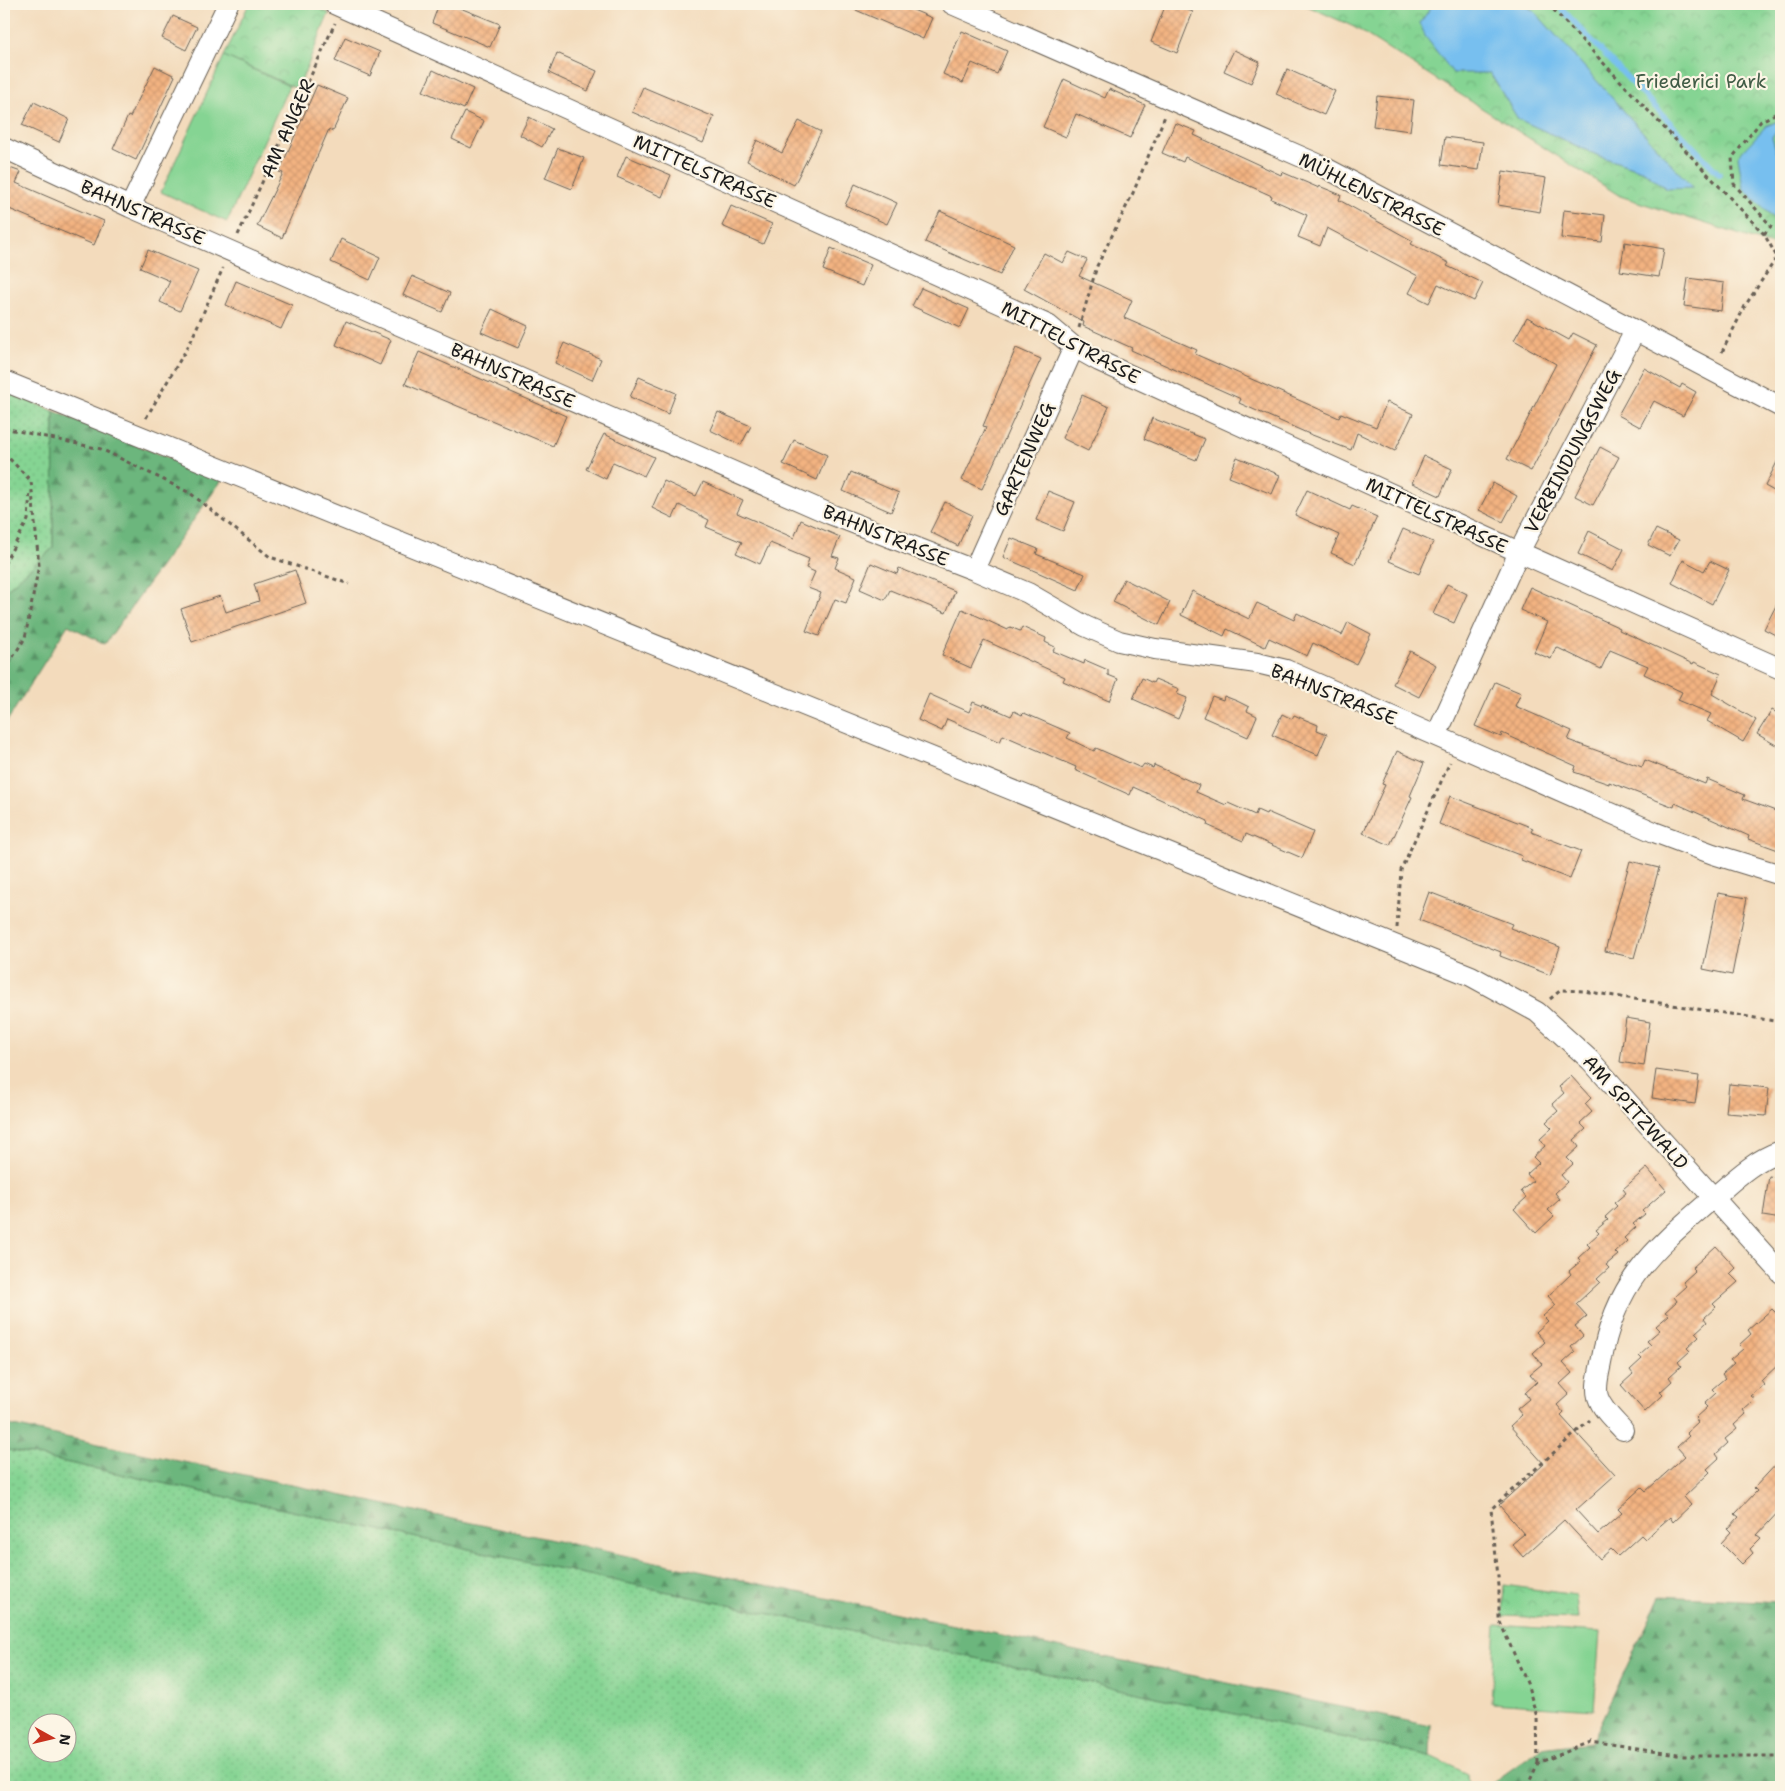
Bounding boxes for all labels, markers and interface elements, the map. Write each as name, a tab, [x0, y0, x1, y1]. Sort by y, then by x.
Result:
park label: Friederici Park	[1635, 69, 1767, 94]
street label: AM ANGER	[255, 75, 320, 182]
street label: MITTELSTRASSE	[629, 129, 780, 214]
street label: MÜHLENSTRASSE	[1294, 147, 1449, 242]
street label: BAHNSTRASSE	[77, 174, 209, 251]
street label: MITTELSTRASSE	[997, 295, 1145, 390]
street label: BAHNSTRASSE	[447, 337, 579, 414]
street label: VERBINDUNGSWEG	[1519, 365, 1626, 538]
street label: GARTENWEG	[988, 398, 1061, 520]
street label: MITTELSTRASSE	[1362, 472, 1512, 559]
street label: BAHNSTRASSE	[819, 499, 953, 572]
street label: BAHNSTRASSE	[1267, 658, 1401, 731]
street label: AM SPITZWALD	[1577, 1050, 1694, 1175]
north arrow	[28, 1714, 78, 1764]
text: N	[55, 1733, 75, 1747]

